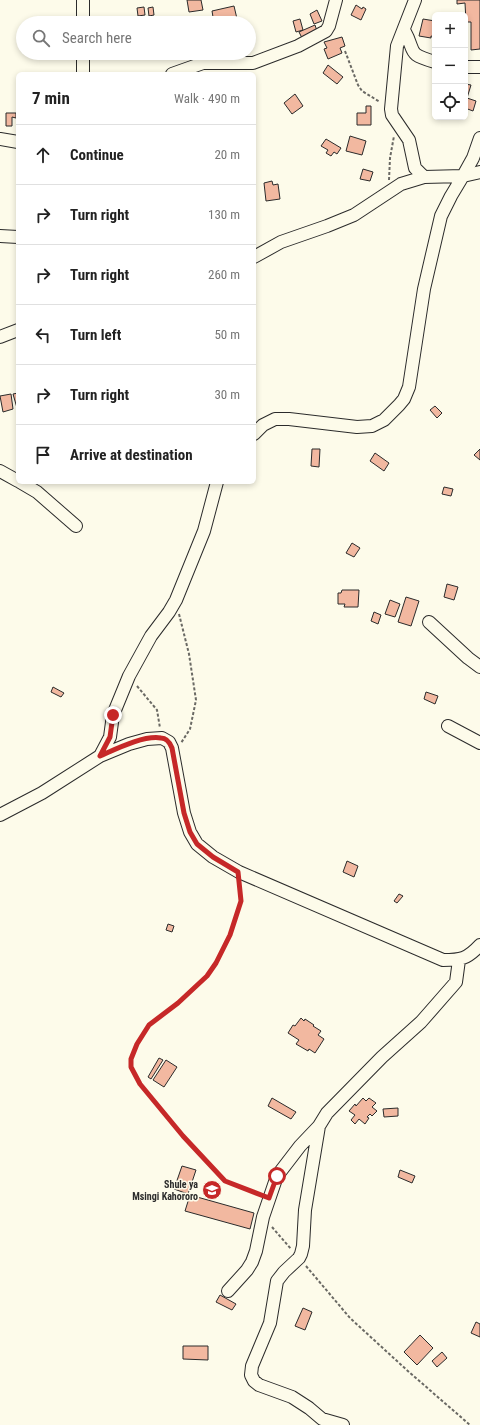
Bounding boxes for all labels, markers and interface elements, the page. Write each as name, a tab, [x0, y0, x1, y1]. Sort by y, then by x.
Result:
map controls	[432, 12, 468, 120]
button: +	[432, 12, 468, 48]
search box	[16, 16, 256, 60]
icon: search	[30, 27, 52, 49]
text: Search here	[62, 29, 132, 47]
button: −	[432, 48, 468, 84]
button: locate	[432, 84, 468, 120]
text: 7 min	[32, 88, 70, 108]
text: Walk · 490 m	[174, 91, 240, 106]
icon: ahead	[32, 144, 54, 166]
text: Continue	[70, 146, 124, 164]
text: 20 m	[214, 147, 240, 162]
icon: right	[32, 204, 54, 226]
text: Turn right	[70, 206, 129, 224]
text: 130 m	[208, 207, 240, 222]
icon: right	[32, 264, 54, 286]
text: Turn right	[70, 266, 129, 284]
text: 260 m	[208, 267, 240, 282]
icon: left	[32, 324, 54, 346]
text: Turn left	[70, 326, 121, 344]
text: 50 m	[214, 327, 240, 342]
icon: right	[32, 384, 54, 406]
text: Turn right	[70, 386, 129, 404]
text: 30 m	[214, 387, 240, 402]
icon: arrive	[32, 444, 54, 466]
text: Arrive at destination	[70, 446, 193, 464]
route end	[104, 706, 122, 724]
route start	[268, 1167, 286, 1185]
place label: Shule ya Msingi Kahororo	[132, 1179, 198, 1202]
school or university icon: Shule ya Msingi Kahororo	[201, 1179, 223, 1201]

